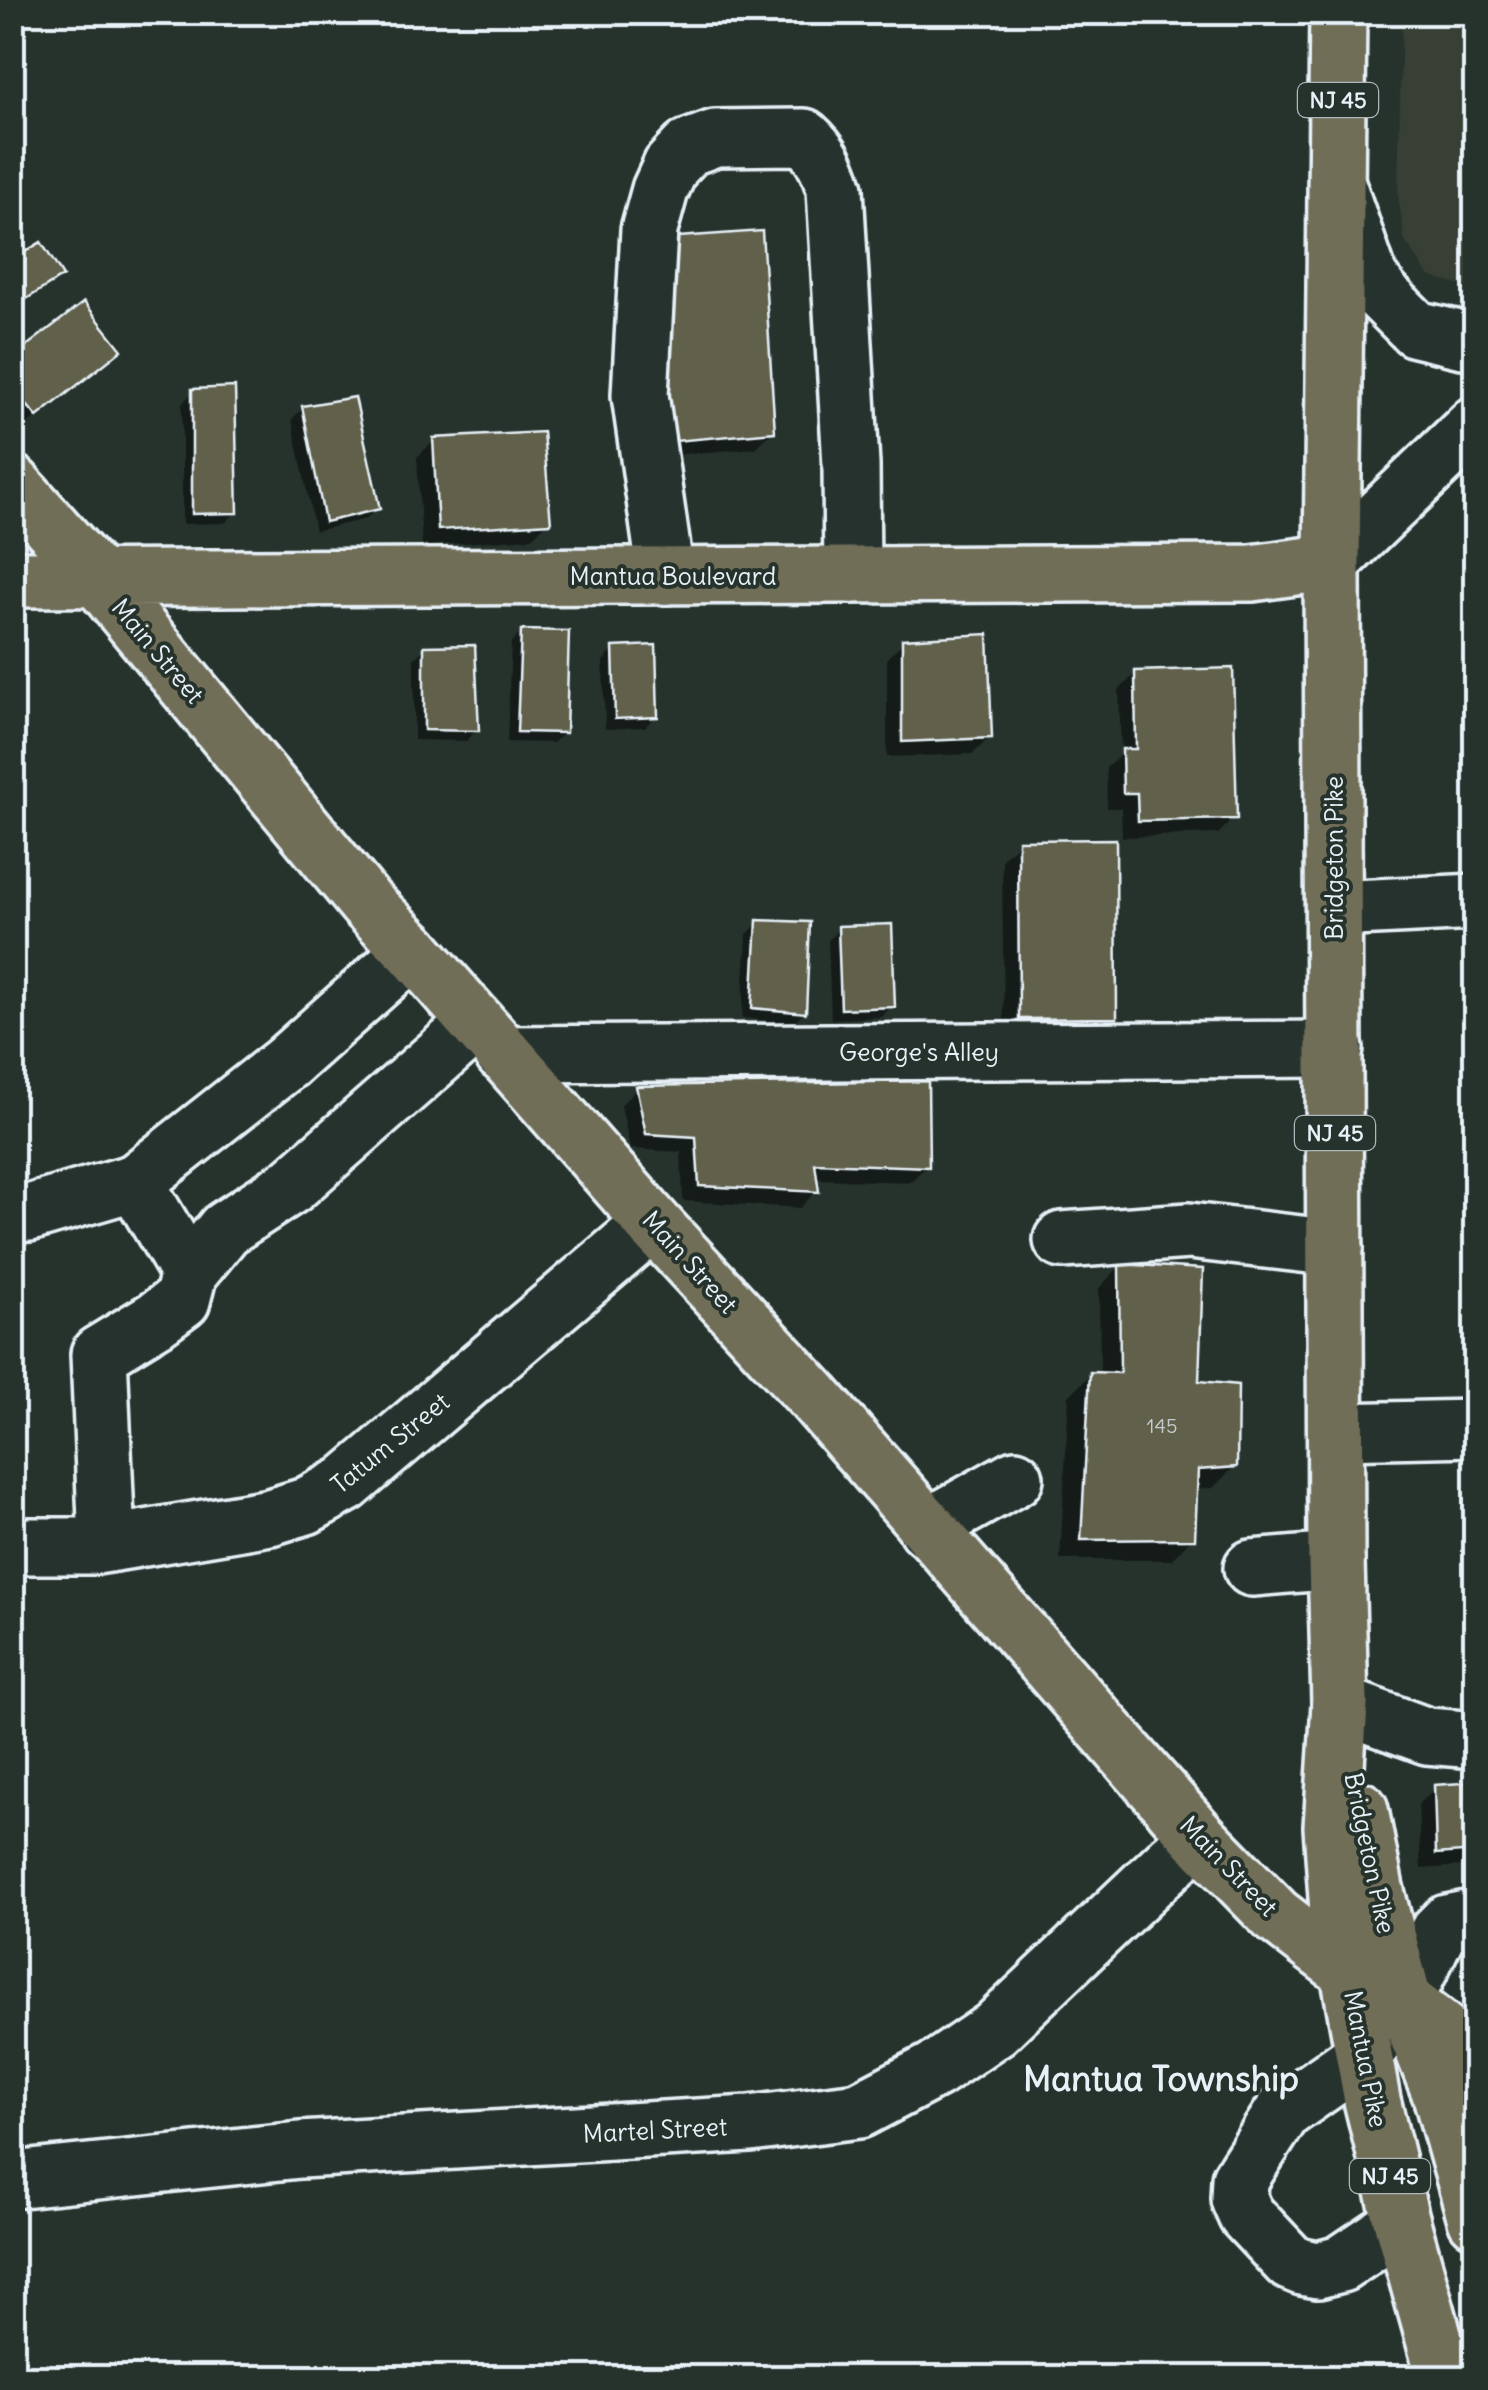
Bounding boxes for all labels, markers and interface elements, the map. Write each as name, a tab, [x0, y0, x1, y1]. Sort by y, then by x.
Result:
road number: NJ 45	[1298, 83, 1378, 117]
street label: Mantua Boulevard	[570, 560, 776, 592]
street label: Main Street	[105, 592, 211, 710]
street label: Bridgeton Pike	[1318, 776, 1350, 940]
street label: George's Alley	[839, 1036, 999, 1068]
road number: NJ 45	[1295, 1116, 1375, 1150]
street label: Main Street	[636, 1204, 744, 1320]
street label: Tatum Street	[324, 1385, 456, 1501]
house number: 145	[1147, 1413, 1178, 1438]
street label: Bridgeton Pike	[1337, 1770, 1403, 1936]
street label: Main Street	[1173, 1809, 1285, 1923]
street label: Mantua Pike	[1337, 1988, 1395, 2130]
district label: Mantua Township	[1023, 2056, 1299, 2100]
street label: Martel Street	[582, 2110, 728, 2150]
road number: NJ 45	[1350, 2159, 1430, 2193]

